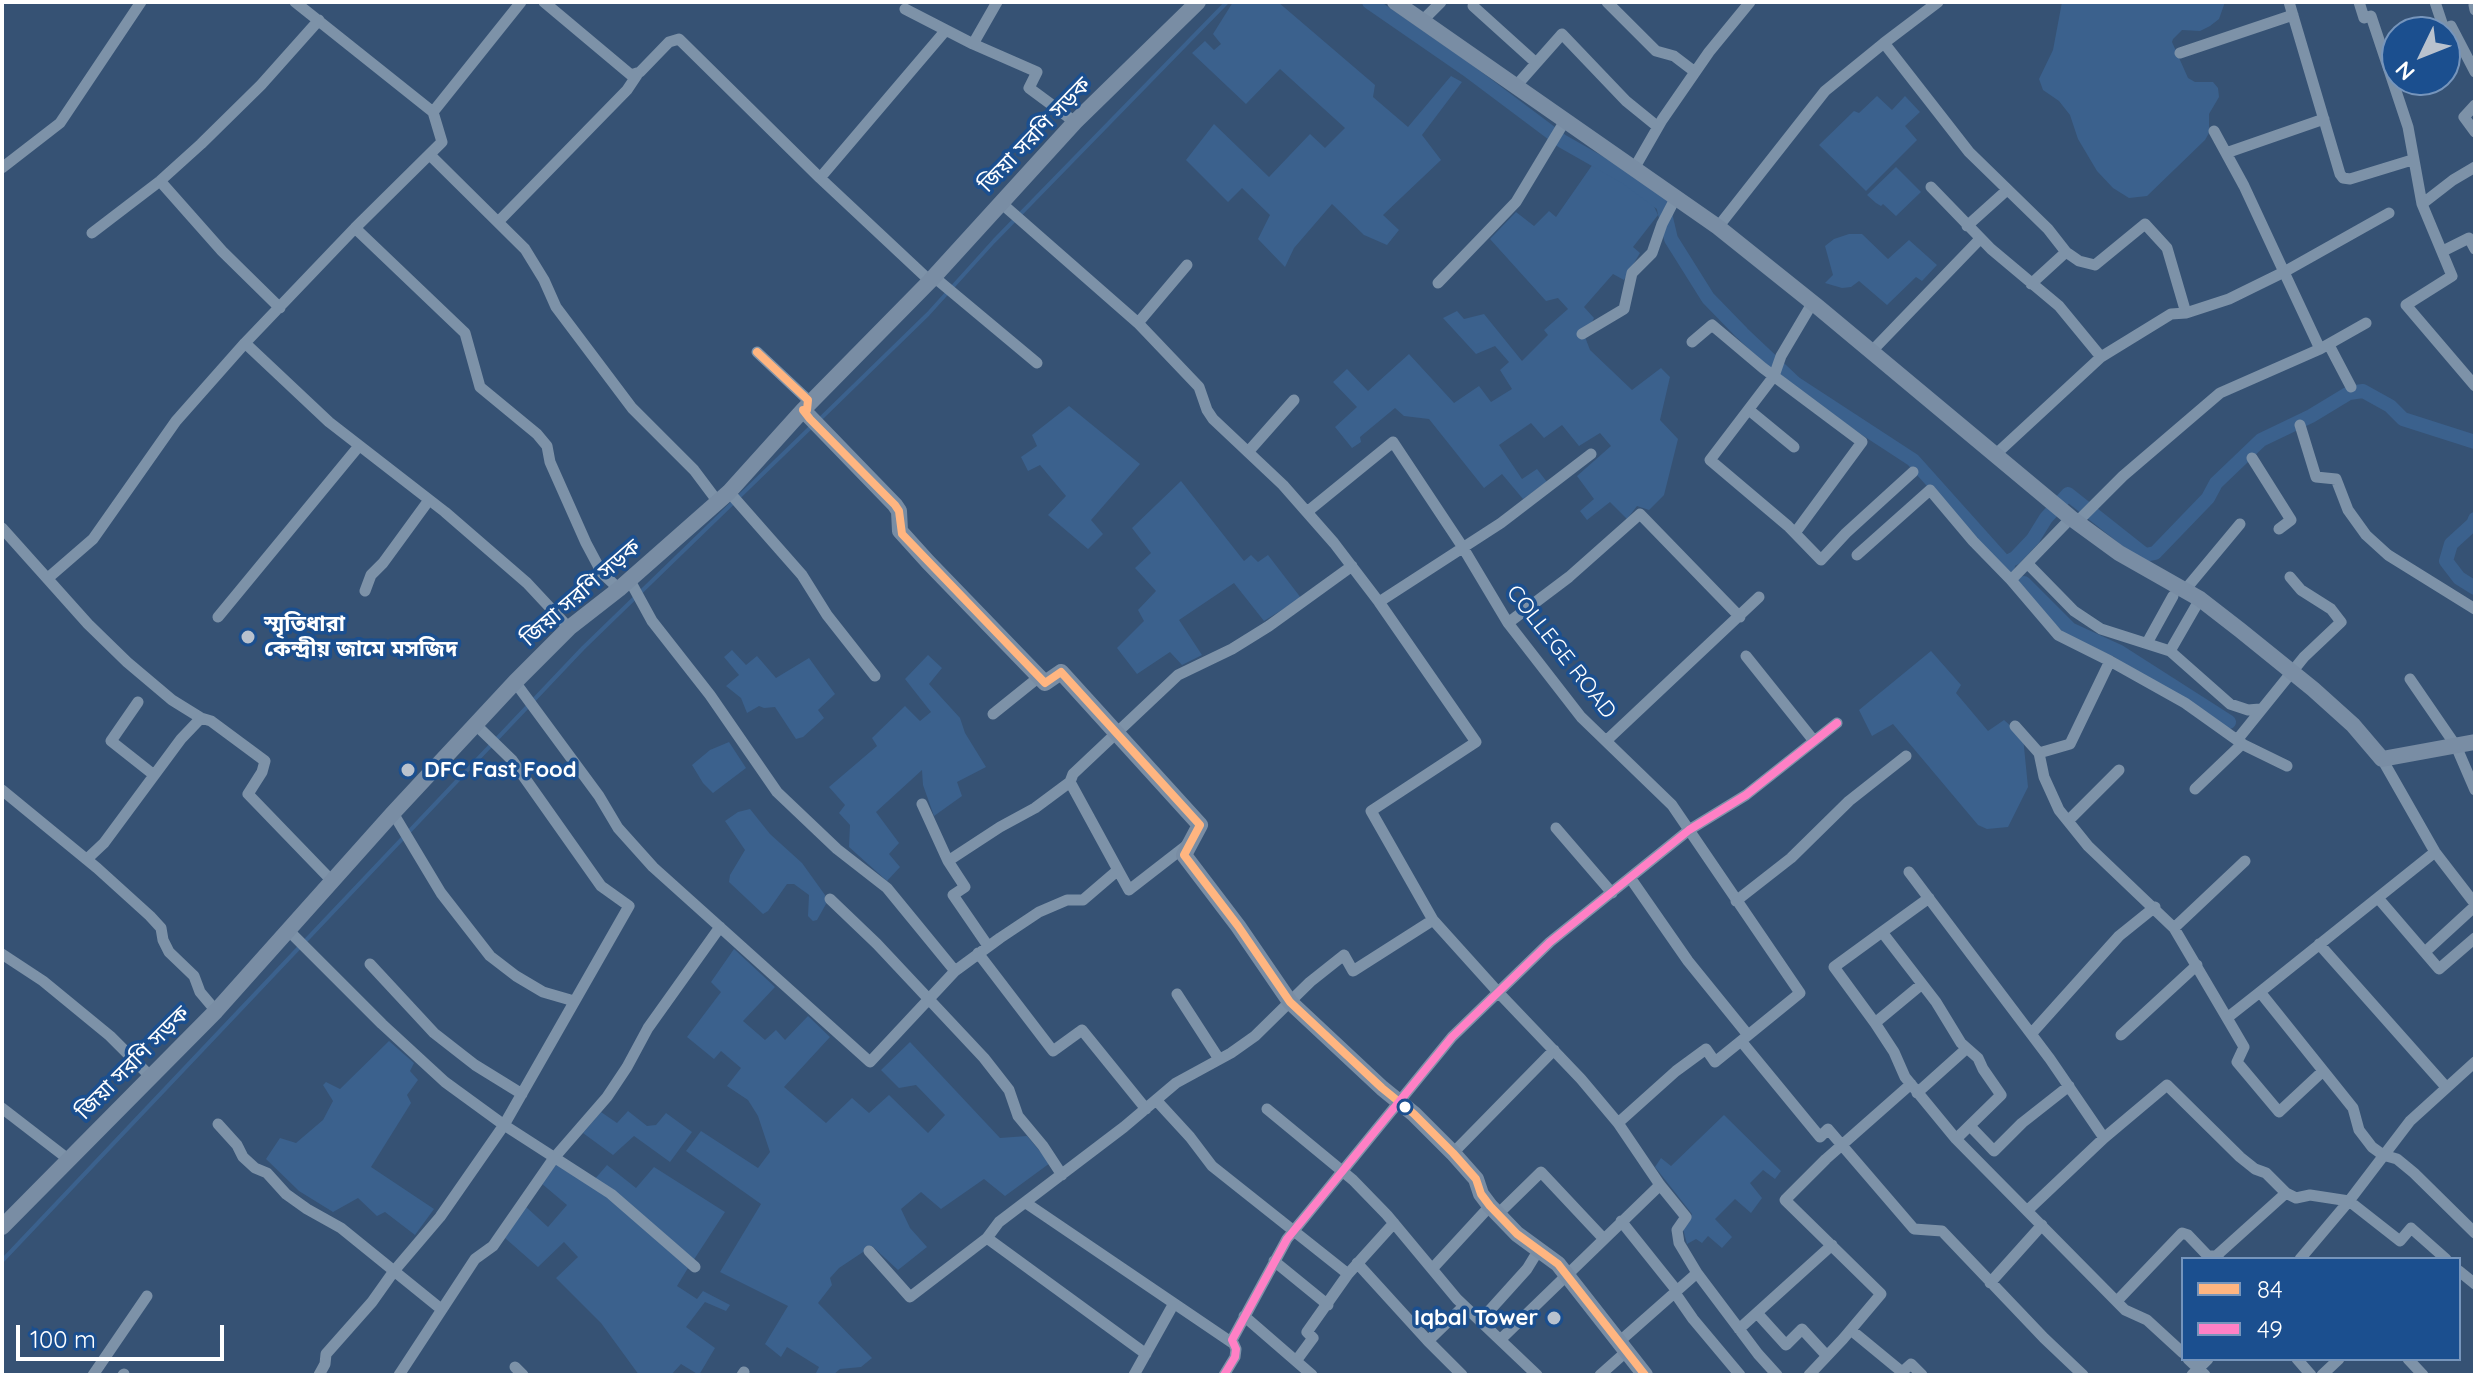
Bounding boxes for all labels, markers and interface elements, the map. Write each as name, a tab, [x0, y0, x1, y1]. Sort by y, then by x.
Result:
north arrow	[2381, 16, 2461, 96]
text: N	[2389, 56, 2421, 86]
street label: জিয়া সরণি সড়ক	[973, 72, 1097, 198]
street label: জিয়া সরণি সড়ক	[516, 534, 646, 652]
street label: COLLEGE ROAD	[1501, 580, 1621, 724]
place label: স্মৃতিধারা কেন্দ্রীয় জামে মসজিদ	[264, 611, 457, 662]
marker: স্মৃতিধারা কেন্দ্রীয় জামে মসজিদ	[239, 628, 257, 646]
place label: DFC Fast Food	[424, 757, 577, 783]
marker: DFC Fast Food	[399, 761, 417, 779]
street label: জিয়া সরণি সড়ক	[71, 1001, 195, 1125]
unlabelled marker	[1397, 1099, 1413, 1115]
legend	[2181, 1257, 2461, 1361]
text: 84	[2257, 1274, 2283, 1304]
place label: Iqbal Tower	[1414, 1305, 1538, 1331]
scale bar	[20, 1309, 228, 1359]
marker: Iqbal Tower	[1545, 1309, 1563, 1327]
text: 49	[2257, 1314, 2283, 1344]
text: 100 m	[30, 1324, 96, 1354]

